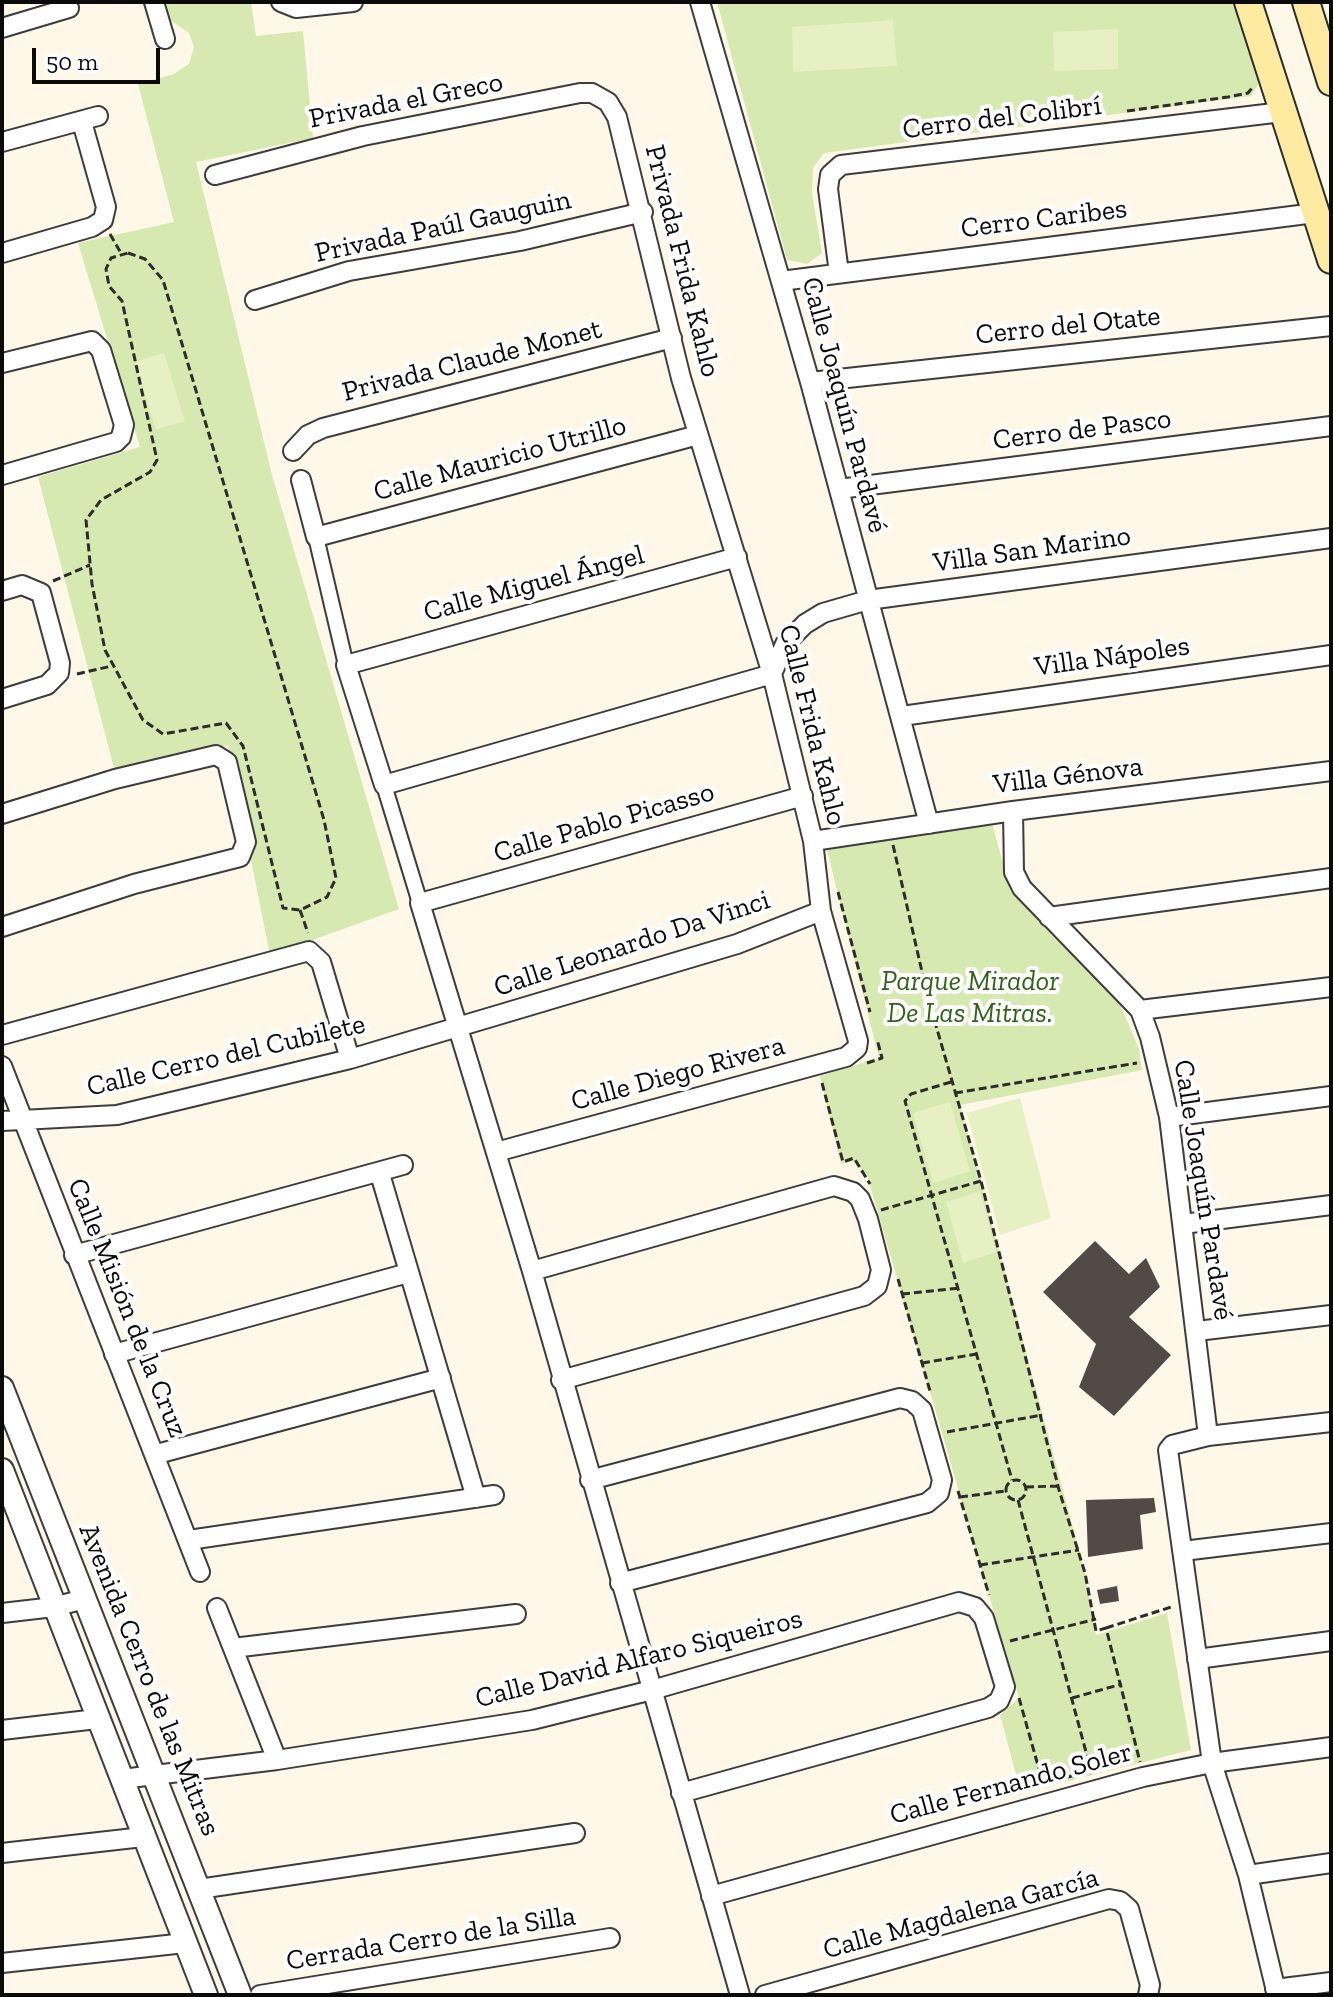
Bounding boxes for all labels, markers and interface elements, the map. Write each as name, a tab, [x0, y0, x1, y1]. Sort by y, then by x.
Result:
scale bar	[36, 32, 164, 82]
text: 50 m	[46, 47, 98, 76]
street label: Privada el Greco	[306, 66, 506, 136]
street label: Cerro del Colibrí	[901, 89, 1103, 147]
street label: Privada Frida Kahlo	[637, 142, 727, 380]
street label: Privada Paúl Gauguin	[312, 183, 574, 271]
street label: Cerro Caribes	[959, 192, 1129, 246]
street label: Calle Joaquín Pardavé	[794, 273, 894, 537]
street label: Cerro del Otate	[974, 300, 1162, 352]
street label: Privada Claude Monet	[339, 313, 605, 409]
street label: Cerro de Pasco	[991, 402, 1173, 458]
street label: Calle Mauricio Utrillo	[370, 409, 630, 509]
street label: Villa San Marino	[931, 520, 1133, 580]
street label: Calle Miguel Ángel	[420, 538, 648, 630]
street label: Calle Frida Kahlo	[771, 621, 853, 829]
street label: Villa Nápoles	[1032, 629, 1192, 685]
street label: Villa Génova	[991, 750, 1145, 802]
street label: Calle Pablo Picasso	[490, 775, 718, 871]
street label: Calle Leonardo Da Vinci	[490, 884, 774, 1004]
park label: Parque Mirador De Las Mitras.	[881, 965, 1059, 1031]
street label: Calle Cerro del Cubilete	[84, 1008, 368, 1104]
street label: Calle Diego Rivera	[567, 1029, 789, 1119]
street label: Calle Joaquín Pardavé	[1166, 1057, 1240, 1323]
street label: Calle Misión de la Cruz	[60, 1174, 194, 1442]
street label: Avenida Cerro de las Mitras	[71, 1519, 227, 1841]
street label: Calle David Alfaro Siqueiros	[472, 1602, 806, 1716]
street label: Calle Fernando Soler	[886, 1736, 1136, 1832]
street label: Calle Magdalena García	[820, 1861, 1102, 1967]
street label: Cerrada Cerro de la Silla	[284, 1900, 578, 1978]

